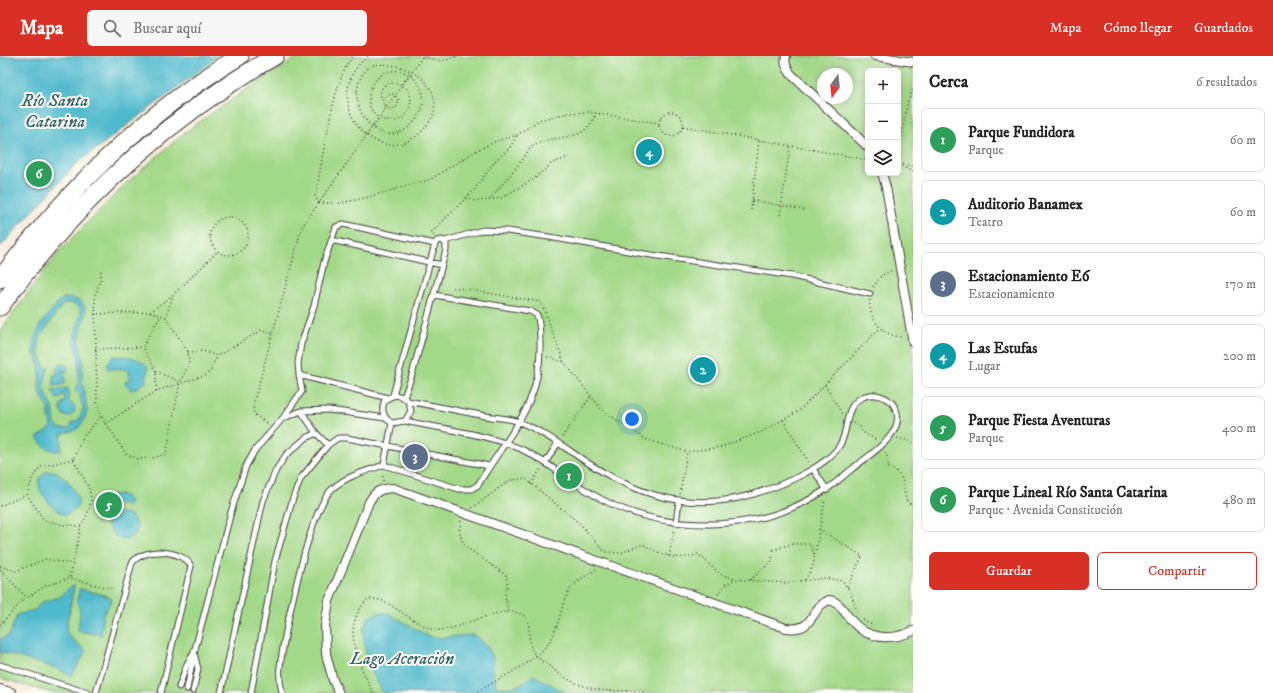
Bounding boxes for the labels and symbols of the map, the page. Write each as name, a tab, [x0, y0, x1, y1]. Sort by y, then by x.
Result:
north arrow	[817, 68, 853, 104]
water label: Río Santa Catarina	[21, 90, 89, 133]
pin: 4	[636, 137, 662, 167]
pin: 6	[26, 159, 52, 189]
pin: 2	[690, 355, 716, 385]
your location	[622, 409, 642, 429]
pin: 3	[402, 442, 428, 472]
pin: 1	[556, 461, 582, 491]
pin: 5	[96, 490, 122, 520]
water label: Lago Aceración	[349, 648, 454, 670]

